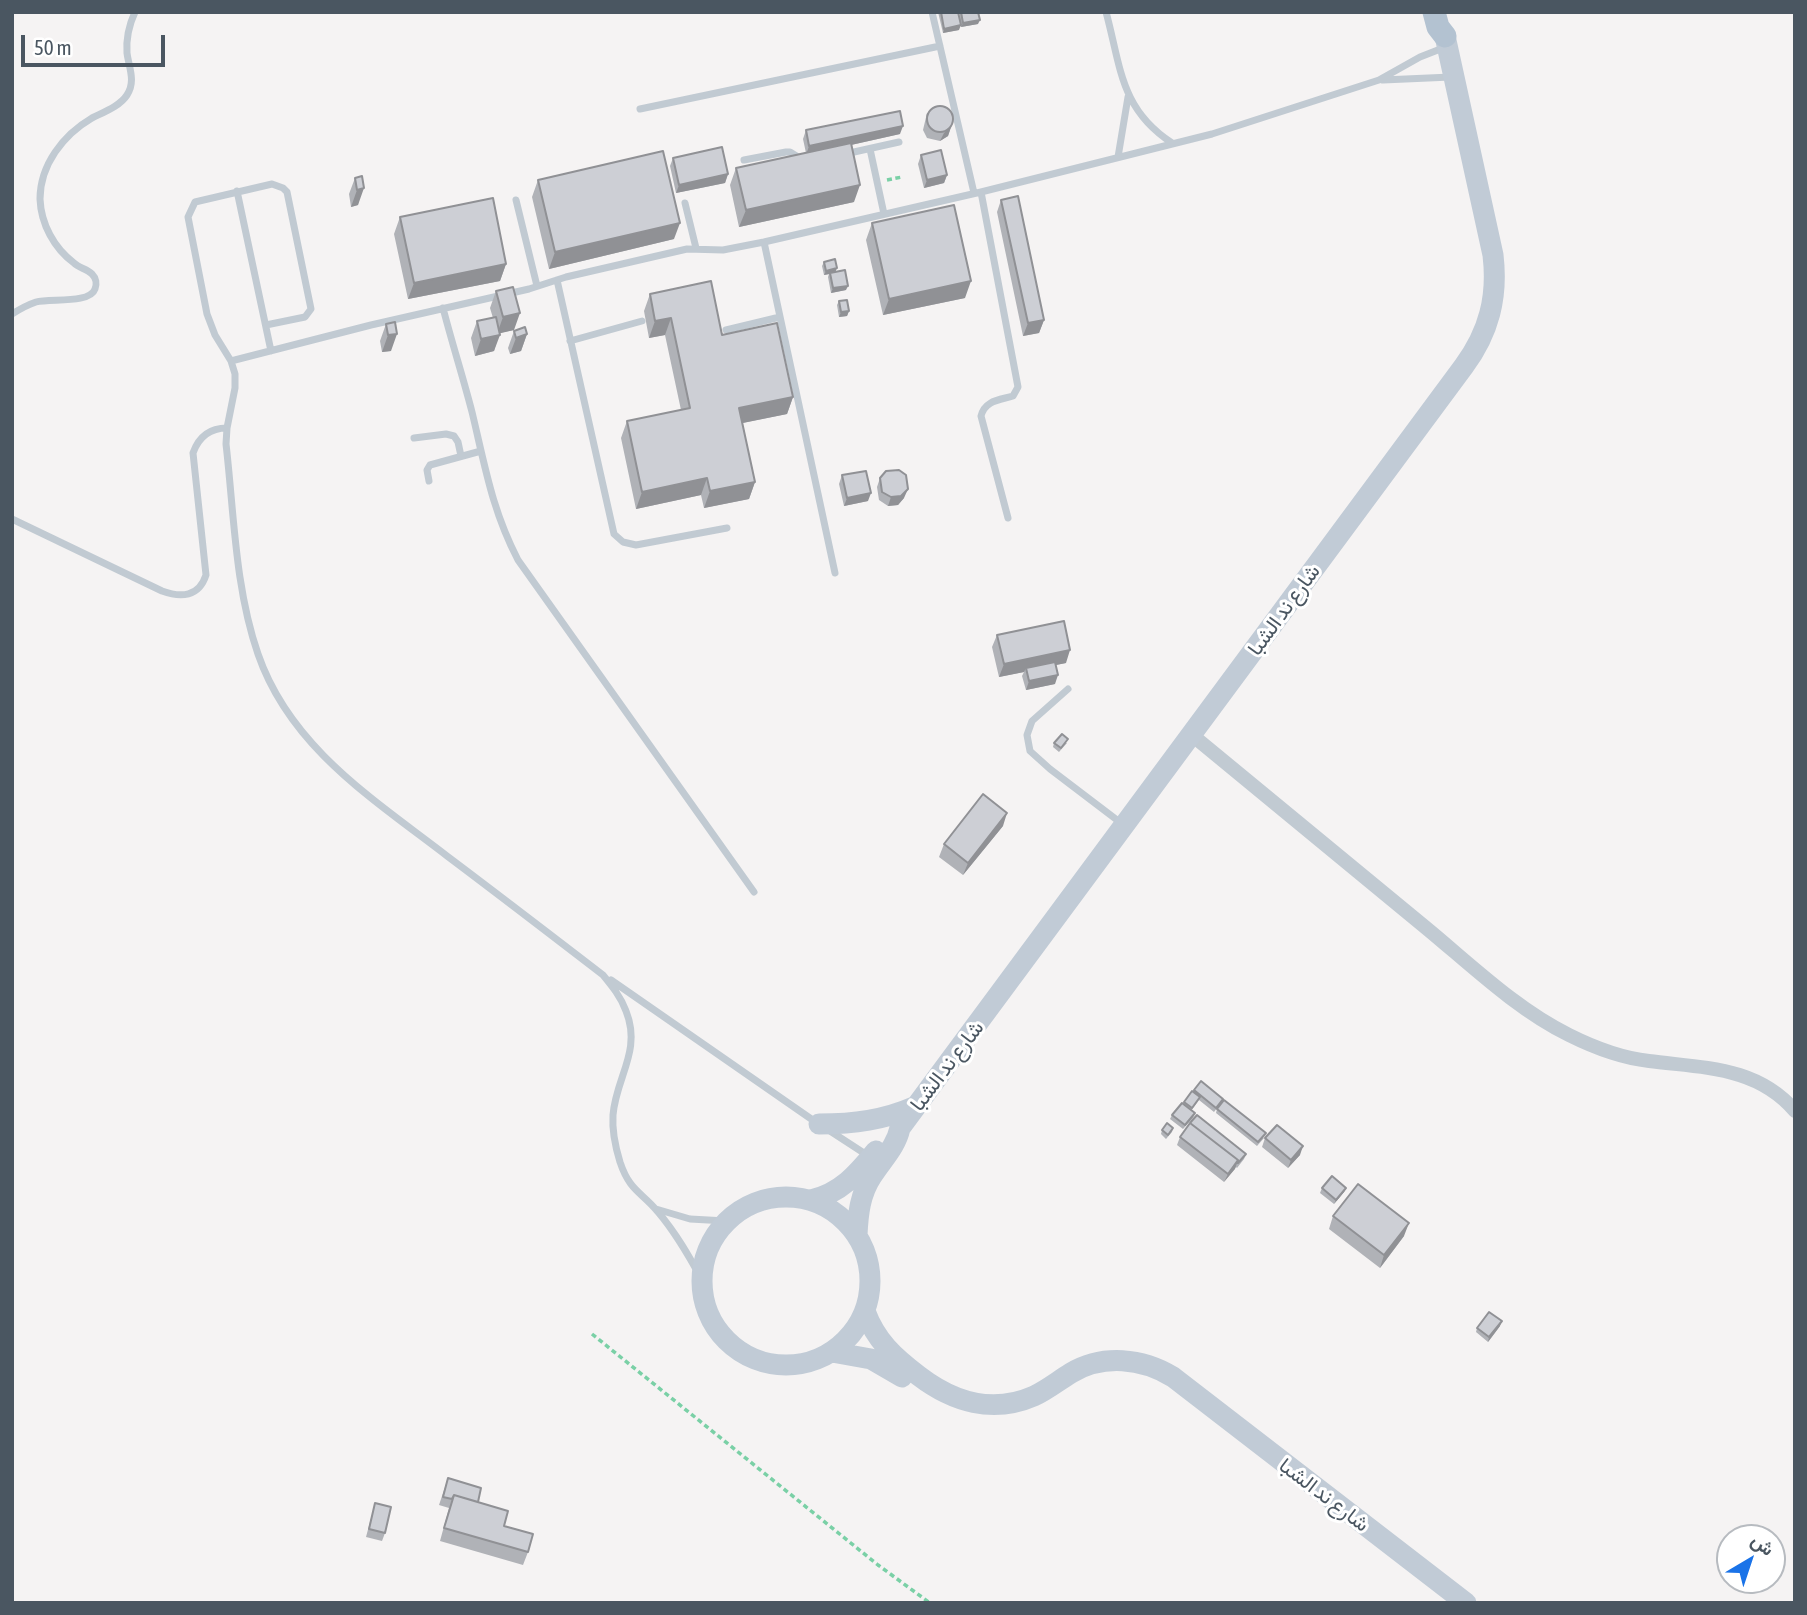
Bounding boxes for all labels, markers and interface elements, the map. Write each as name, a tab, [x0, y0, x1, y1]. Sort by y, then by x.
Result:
scale bar	[24, 21, 168, 65]
text: 50 m	[34, 35, 72, 59]
street label: شارع ند الشبا	[1242, 559, 1326, 661]
street label: شارع ند الشبا	[905, 1016, 989, 1116]
street label: شارع ند الشبا	[1274, 1453, 1374, 1537]
north arrow	[1716, 1524, 1786, 1594]
text: ش	[1747, 1528, 1779, 1560]

